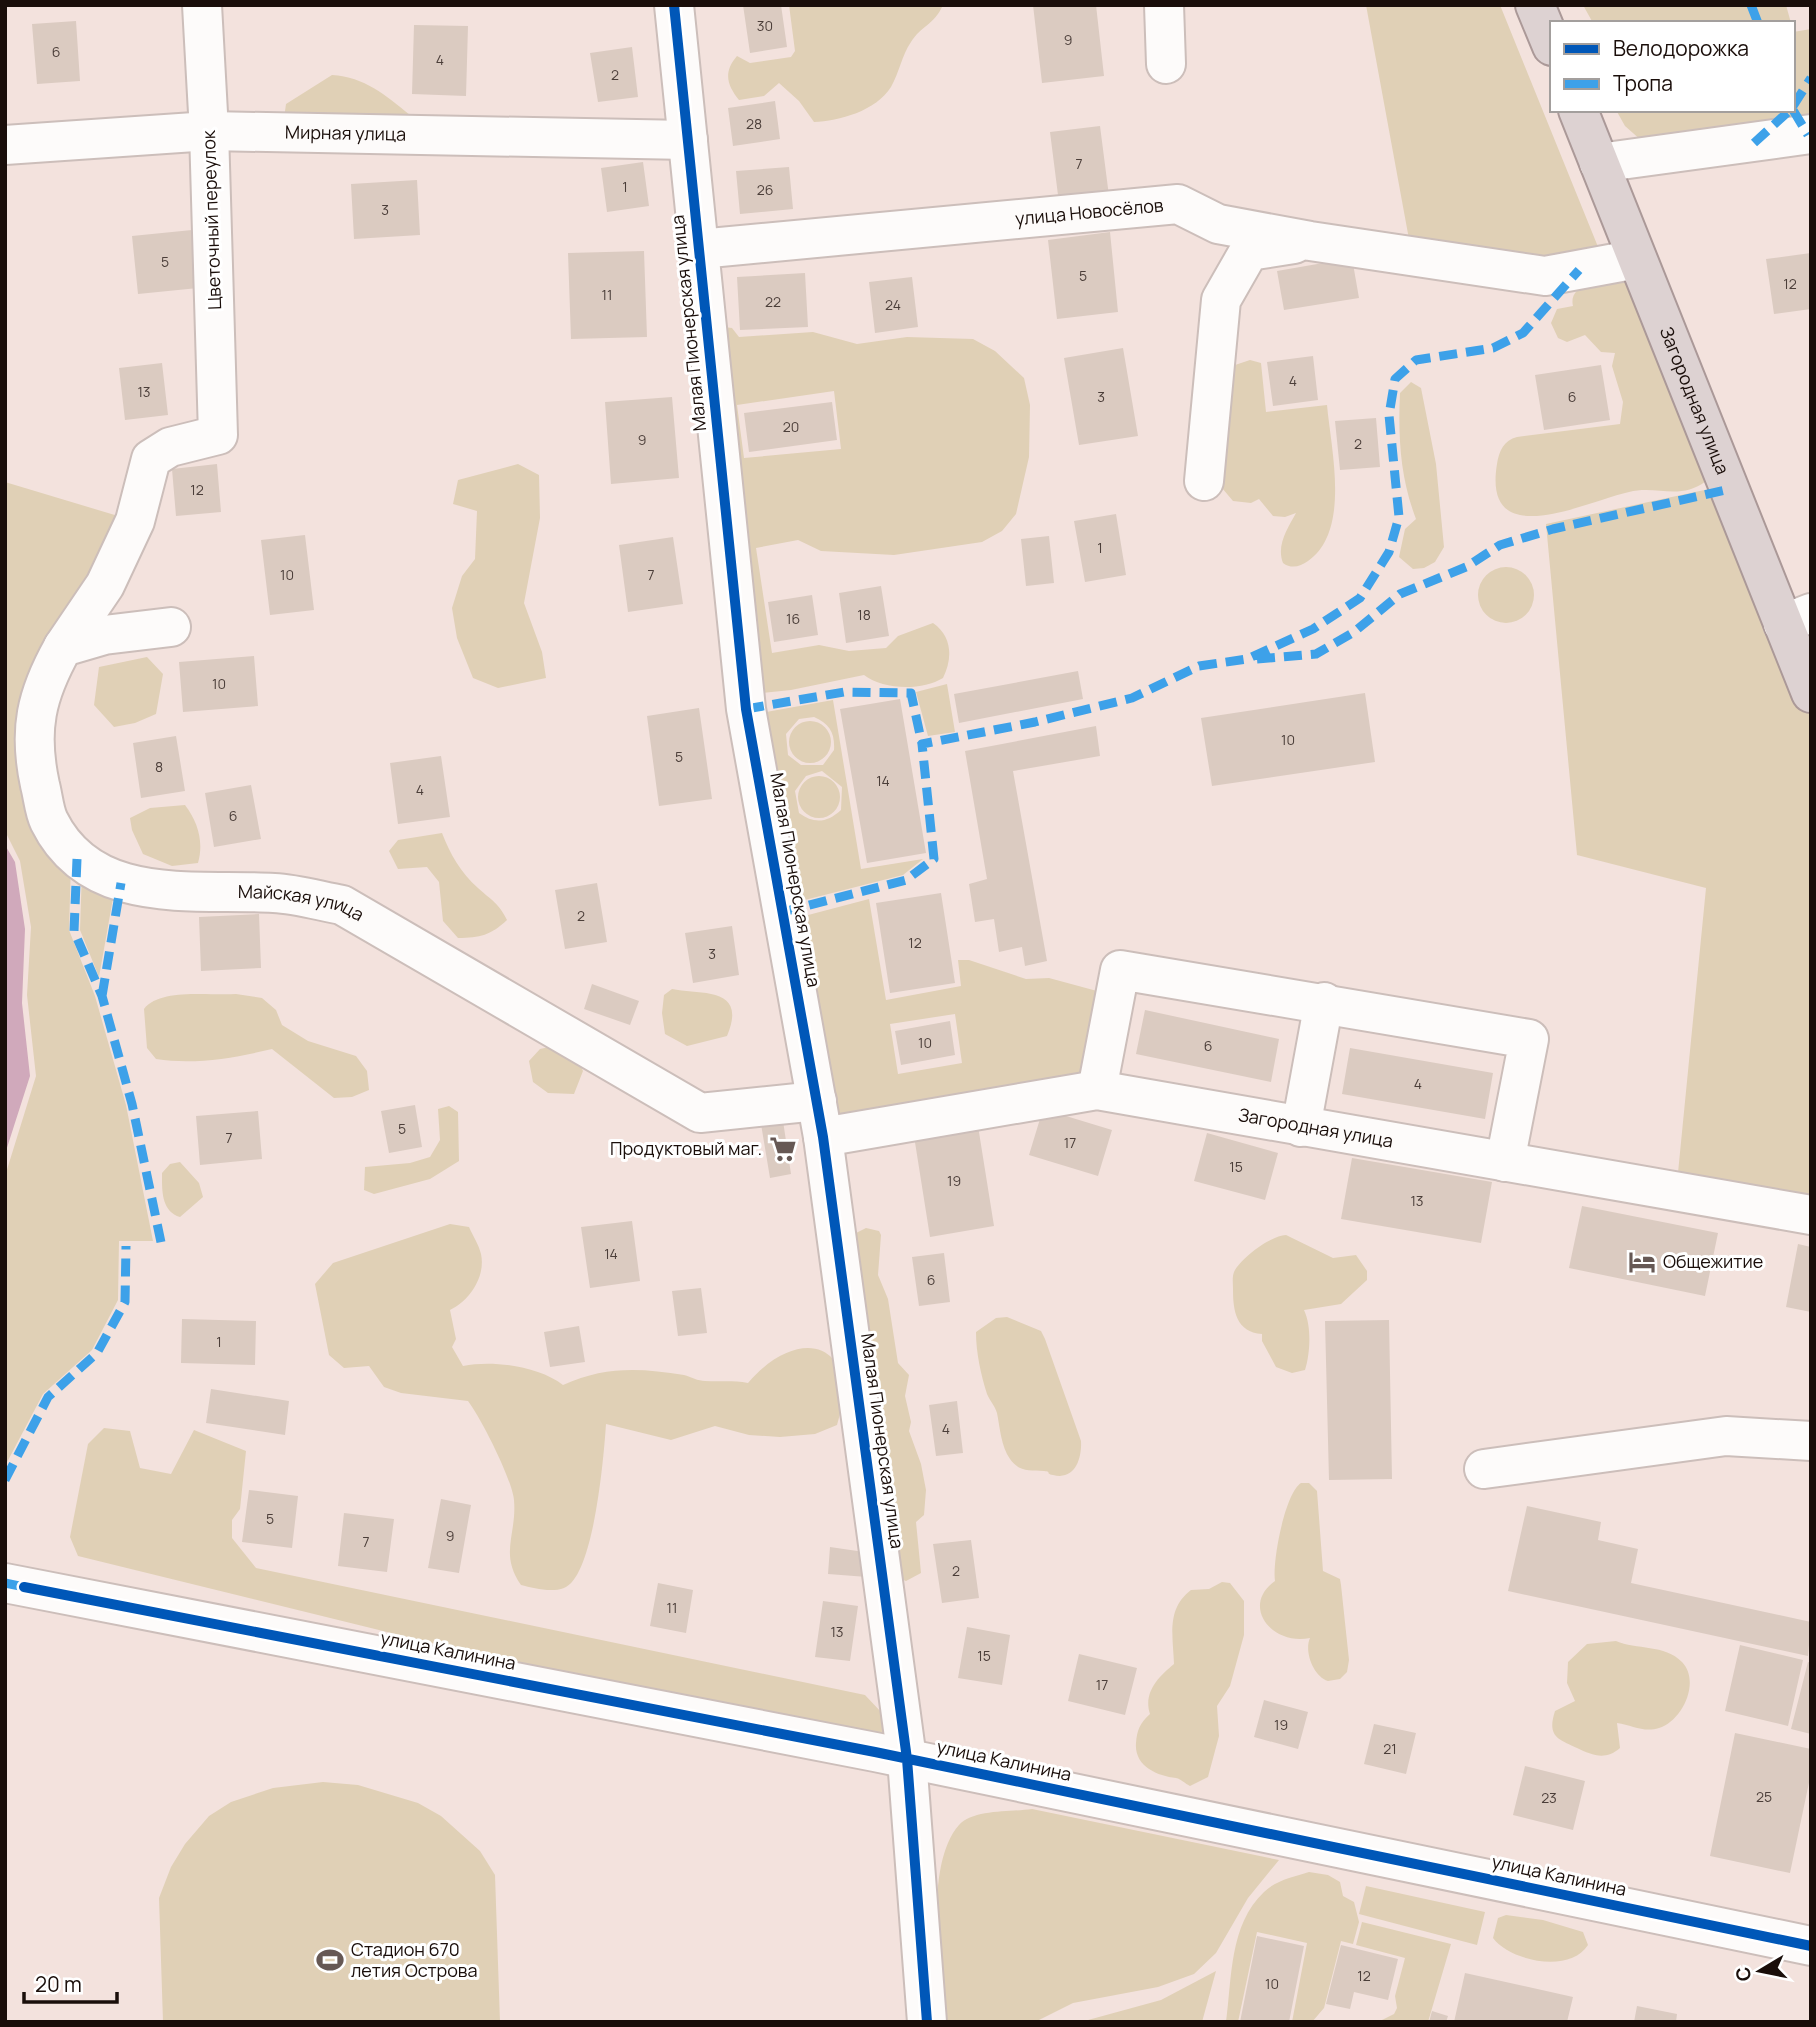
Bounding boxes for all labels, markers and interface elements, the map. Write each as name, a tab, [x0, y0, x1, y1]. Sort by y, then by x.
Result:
house number: 30	[757, 16, 773, 35]
legend	[1550, 21, 1795, 112]
house number: 9	[1064, 30, 1072, 49]
text: Велодорожка	[1613, 34, 1749, 62]
house number: 6	[52, 42, 60, 61]
house number: 4	[436, 50, 444, 69]
house number: 2	[611, 65, 619, 84]
text: Тропа	[1613, 69, 1673, 97]
house number: 28	[746, 114, 762, 133]
street label: Мирная улица	[285, 119, 406, 146]
street label: Цветочный переулок	[196, 129, 226, 310]
house number: 7	[1075, 154, 1083, 173]
house number: 1	[622, 177, 628, 196]
house number: 26	[757, 180, 773, 199]
street label: улица Новосёлов	[1014, 192, 1165, 230]
house number: 3	[381, 200, 389, 219]
street label: Малая Пионерская улица	[665, 214, 711, 432]
house number: 5	[161, 252, 169, 271]
house number: 5	[1079, 266, 1087, 285]
house number: 12	[1783, 274, 1797, 293]
house number: 11	[602, 285, 612, 304]
house number: 22	[765, 292, 781, 311]
house number: 24	[885, 295, 901, 314]
street label: Загородная улица	[1655, 323, 1735, 478]
house number: 4	[1289, 371, 1297, 390]
house number: 13	[137, 382, 151, 401]
house number: 3	[1097, 387, 1105, 406]
house number: 6	[1568, 387, 1576, 406]
house number: 20	[783, 417, 799, 436]
house number: 9	[638, 430, 646, 449]
house number: 2	[1354, 434, 1362, 453]
house number: 12	[190, 480, 204, 499]
house number: 1	[1097, 538, 1103, 557]
house number: 10	[280, 565, 294, 584]
house number: 7	[647, 565, 655, 584]
house number: 18	[857, 605, 871, 624]
house number: 16	[786, 609, 800, 628]
house number: 10	[212, 674, 226, 693]
house number: 10	[1281, 730, 1295, 749]
house number: 5	[675, 747, 683, 766]
house number: 8	[155, 757, 163, 776]
street label: Малая Пионерская улица	[765, 771, 827, 989]
house number: 14	[876, 771, 890, 790]
house number: 4	[416, 780, 424, 799]
house number: 6	[229, 806, 237, 825]
street label: Майская улица	[238, 879, 369, 926]
house number: 2	[577, 906, 585, 925]
house number: 12	[908, 933, 922, 952]
house number: 3	[708, 944, 716, 963]
house number: 10	[918, 1033, 932, 1052]
house number: 6	[1204, 1036, 1212, 1055]
house number: 4	[1414, 1074, 1422, 1093]
street label: Загородная улица	[1237, 1102, 1395, 1153]
house number: 5	[398, 1119, 406, 1138]
house number: 7	[225, 1128, 233, 1147]
house number: 17	[1064, 1133, 1076, 1152]
supermarket icon: Продуктовый маг.	[768, 1134, 798, 1164]
place label: Продуктовый маг.	[610, 1136, 762, 1160]
house number: 15	[1229, 1157, 1243, 1176]
house number: 19	[947, 1171, 961, 1190]
house number: 13	[1410, 1191, 1424, 1210]
house number: 14	[604, 1244, 618, 1263]
hotel icon: Общежитие	[1627, 1247, 1657, 1277]
place label: Общежитие	[1663, 1249, 1763, 1273]
house number: 6	[927, 1270, 935, 1289]
house number: 1	[216, 1332, 222, 1351]
street label: Малая Пионерская улица	[856, 1332, 910, 1550]
house number: 4	[942, 1419, 950, 1438]
house number: 5	[266, 1509, 274, 1528]
house number: 9	[446, 1526, 454, 1545]
house number: 7	[362, 1532, 370, 1551]
house number: 2	[952, 1561, 960, 1580]
house number: 11	[667, 1598, 677, 1617]
house number: 13	[830, 1622, 844, 1641]
street label: улица Калинина	[379, 1625, 518, 1675]
house number: 15	[977, 1646, 991, 1665]
house number: 17	[1096, 1675, 1108, 1694]
house number: 19	[1274, 1715, 1288, 1734]
street label: улица Калинина	[935, 1734, 1074, 1786]
house number: 21	[1383, 1739, 1397, 1758]
house number: 25	[1756, 1787, 1772, 1806]
house number: 23	[1541, 1788, 1557, 1807]
street label: улица Калинина	[1490, 1849, 1629, 1901]
north arrow	[1725, 1936, 1795, 2006]
place label: Стадион 670 летия Острова	[351, 1937, 477, 1982]
sports icon: Стадион 670 летия Острова	[315, 1945, 345, 1975]
scale bar	[24, 1960, 117, 2004]
text: С	[1729, 1965, 1757, 1983]
house number: 12	[1357, 1966, 1371, 1985]
text: 20 m	[35, 1970, 82, 1998]
house number: 10	[1265, 1974, 1279, 1993]

